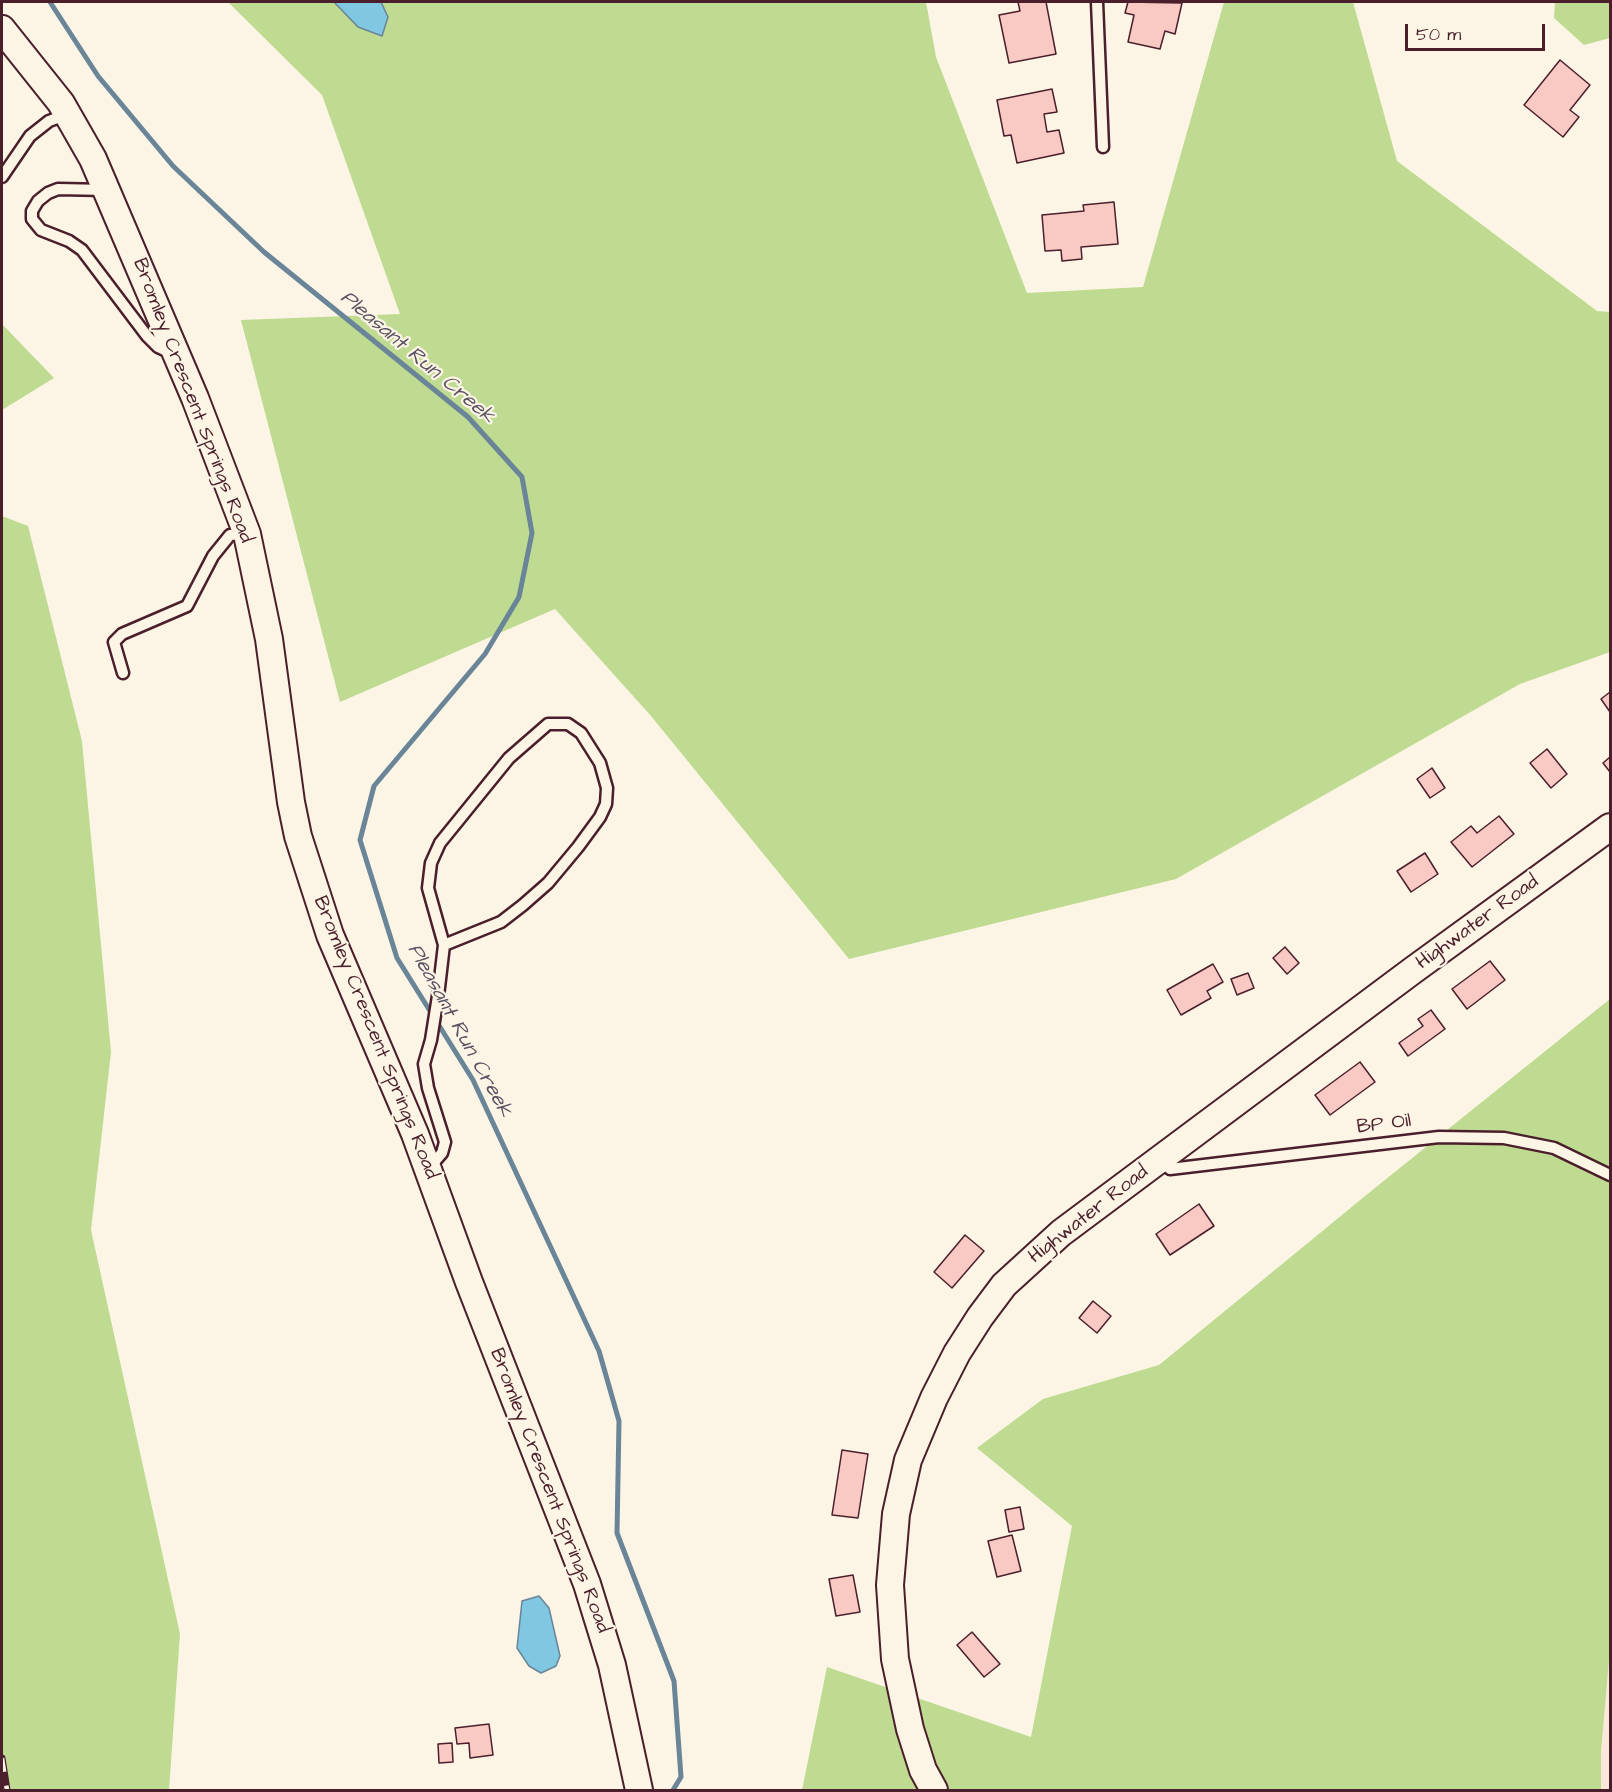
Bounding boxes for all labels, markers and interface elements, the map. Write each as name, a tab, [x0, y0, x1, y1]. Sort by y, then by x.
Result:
scale bar	[1408, 12, 1548, 50]
text: 50 m	[1416, 22, 1461, 47]
street label: Bromley Crescent Springs Road	[127, 255, 257, 547]
water label: Pleasant Run Creek	[335, 286, 499, 430]
street label: Highwater Road	[1412, 871, 1544, 975]
street label: Bromley Crescent Springs Road	[307, 893, 443, 1183]
water label: Pleasant Run Creek	[401, 940, 517, 1122]
street label: BP Oil	[1355, 1110, 1413, 1140]
street label: Highwater Road	[1024, 1161, 1154, 1269]
street label: Bromley Crescent Springs Road	[484, 1345, 614, 1637]

